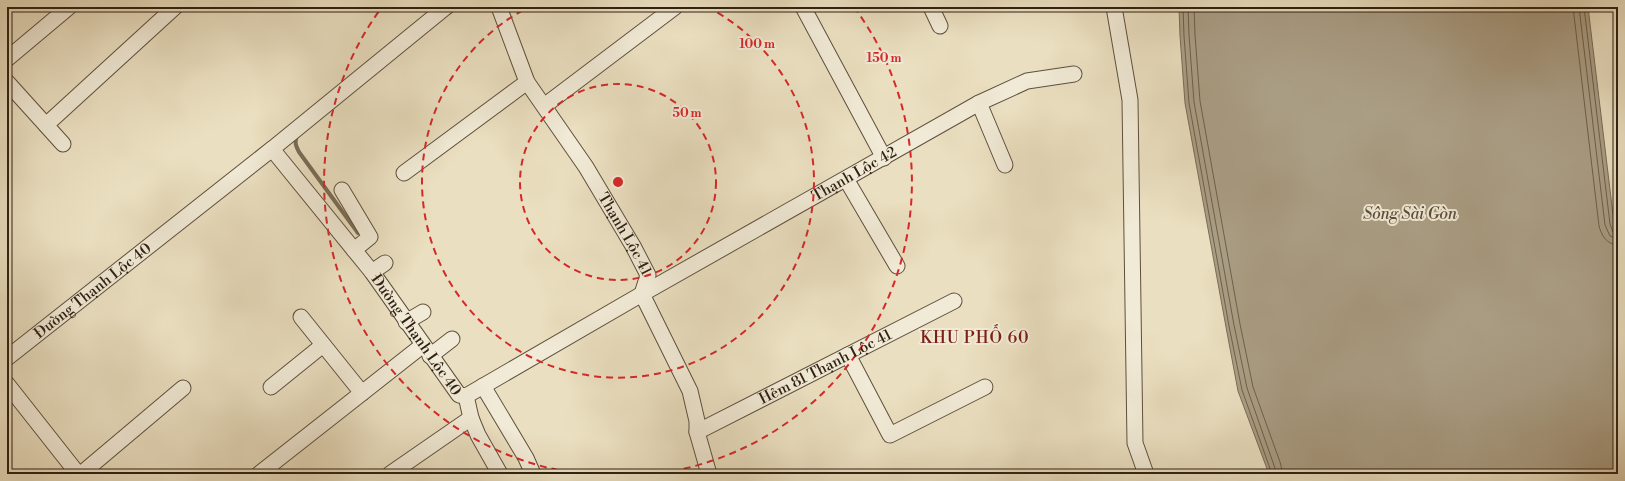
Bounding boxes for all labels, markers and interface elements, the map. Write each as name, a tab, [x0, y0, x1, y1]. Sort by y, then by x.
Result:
text: 100 m	[739, 37, 775, 52]
text: 150 m	[867, 51, 901, 66]
text: 50 m	[672, 106, 702, 121]
street label: Thạnh Lộc 42	[808, 142, 900, 205]
centre of rings	[611, 175, 625, 189]
street label: Thạnh Lộc 41	[594, 189, 656, 279]
water label: Sông Sài Gòn	[1363, 204, 1458, 224]
street label: Đường Thạnh Lộc 40	[30, 238, 155, 343]
street label: Đường Thạnh Lộc 40	[367, 270, 466, 399]
district label: KHU PHỐ 60	[920, 324, 1030, 348]
street label: Hẻm 81 Thạnh Lộc 41	[756, 325, 895, 408]

